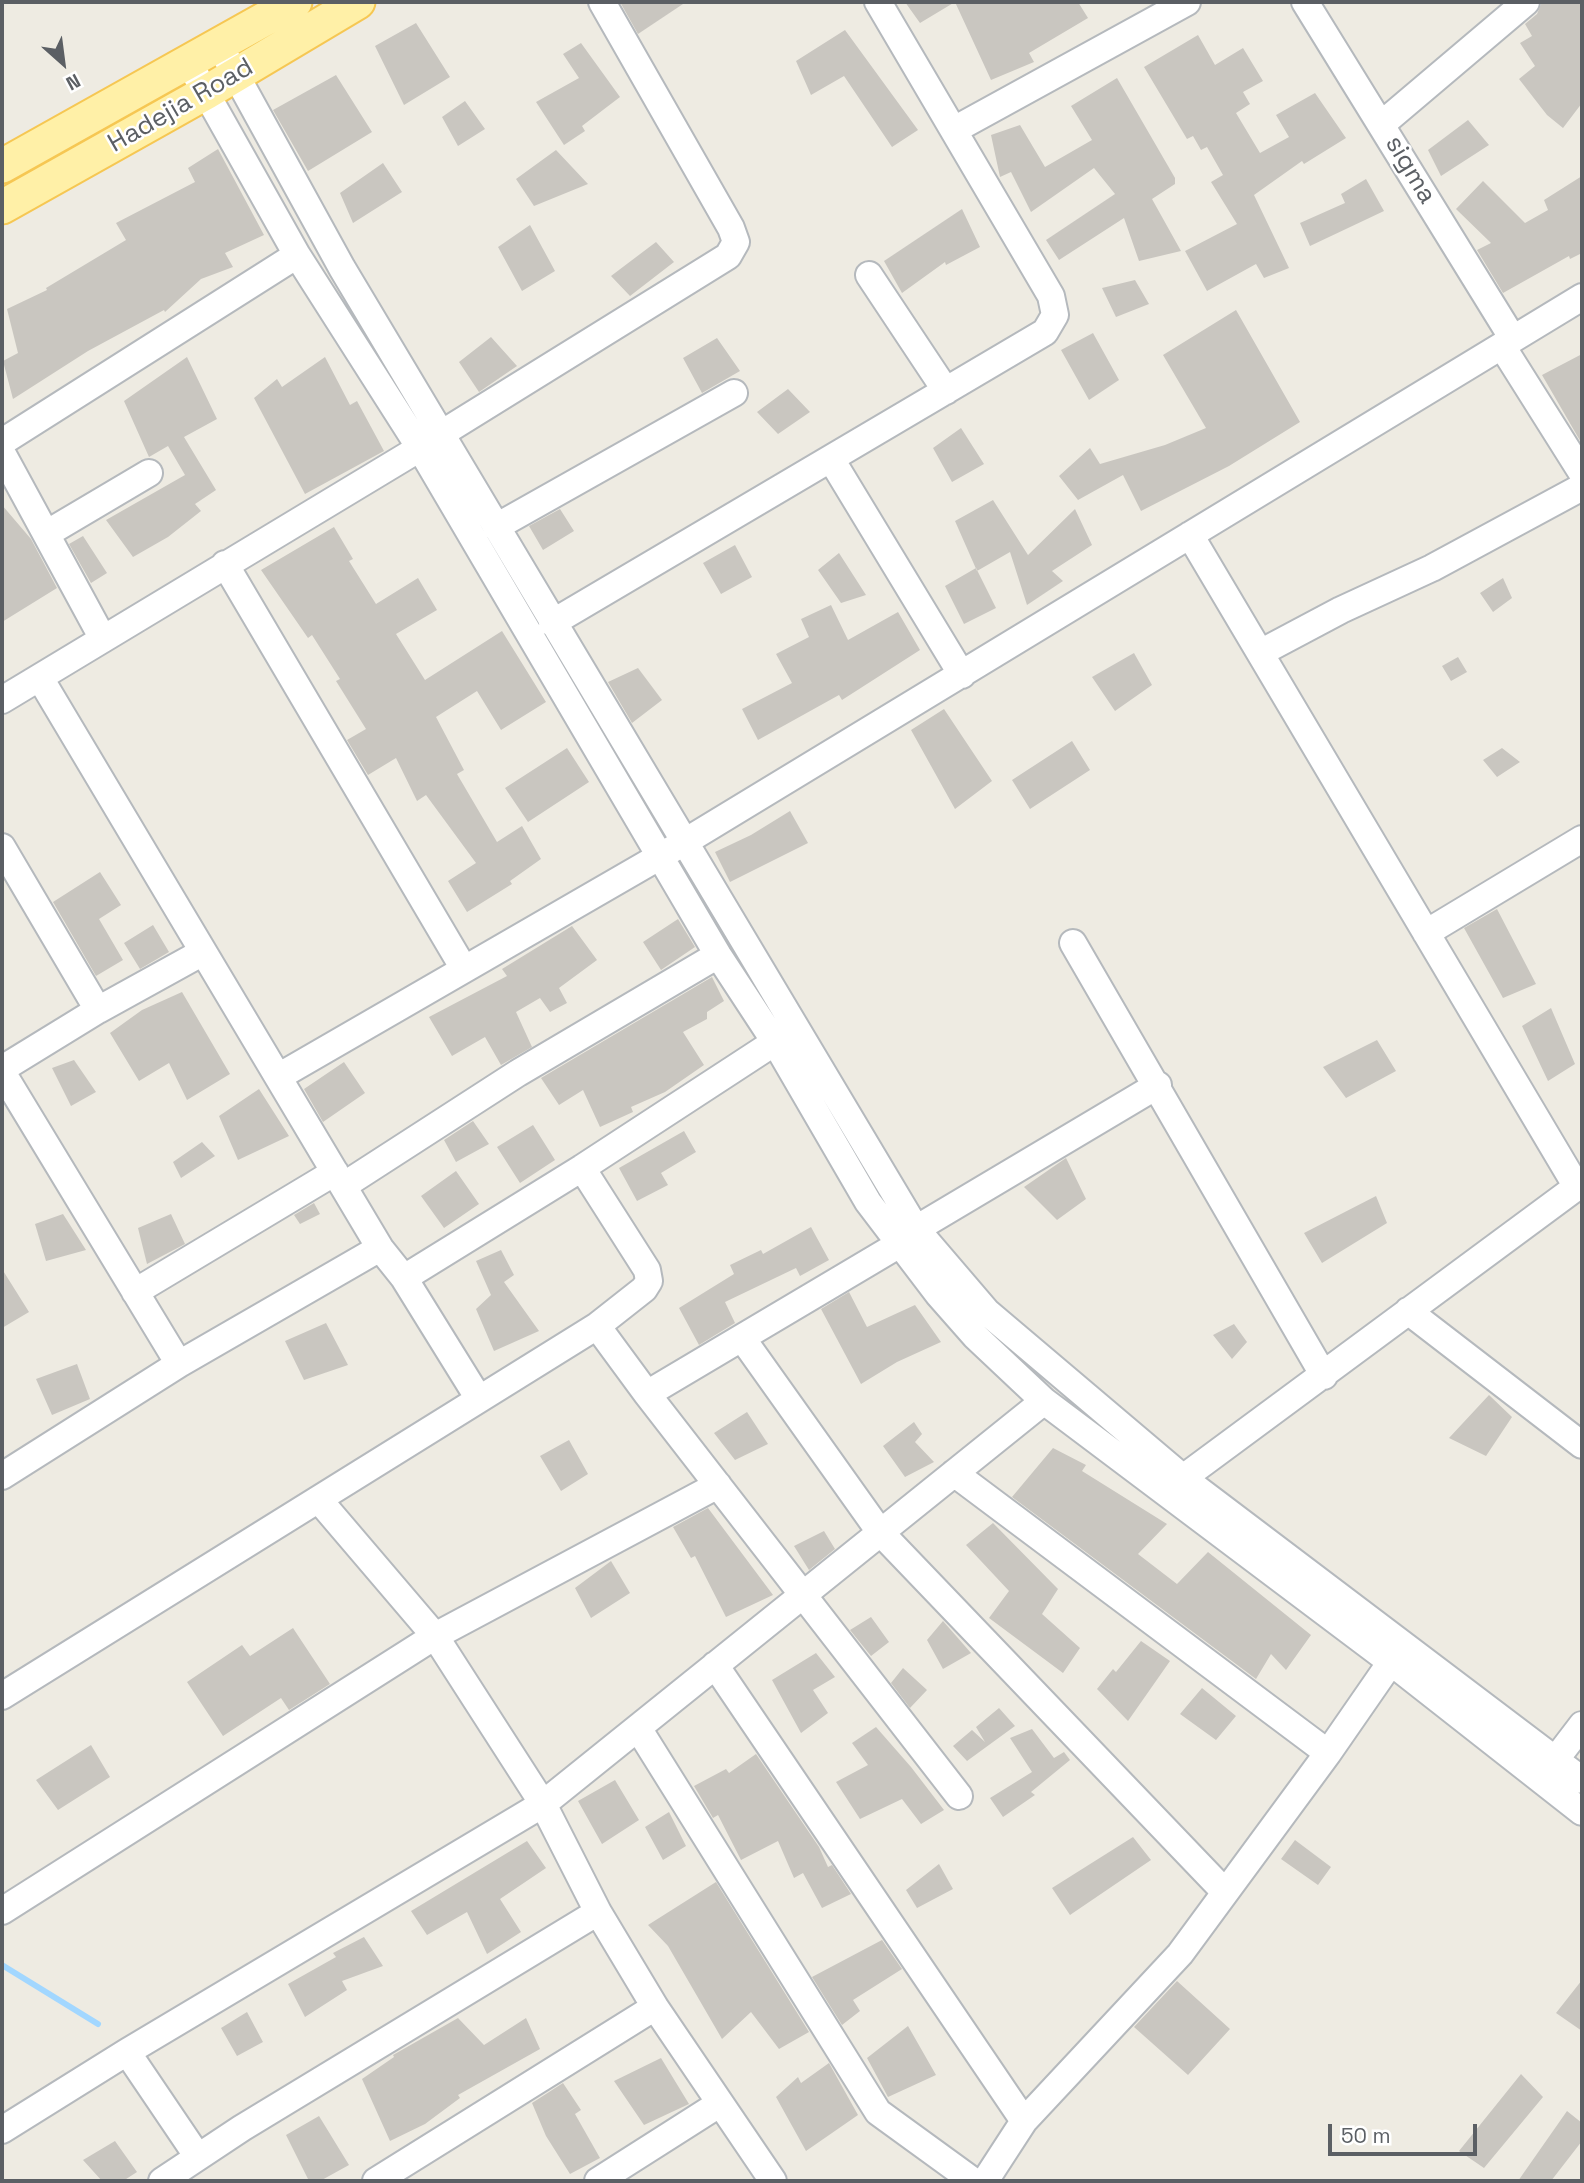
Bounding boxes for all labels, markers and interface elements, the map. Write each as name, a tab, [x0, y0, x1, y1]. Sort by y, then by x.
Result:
north arrow	[28, 28, 98, 98]
street label: Hadejia Road	[103, 52, 259, 160]
text: N	[62, 68, 85, 96]
street label: sigma	[1378, 130, 1442, 210]
scale bar	[1332, 2110, 1481, 2154]
text: 50 m	[1341, 2122, 1391, 2149]

